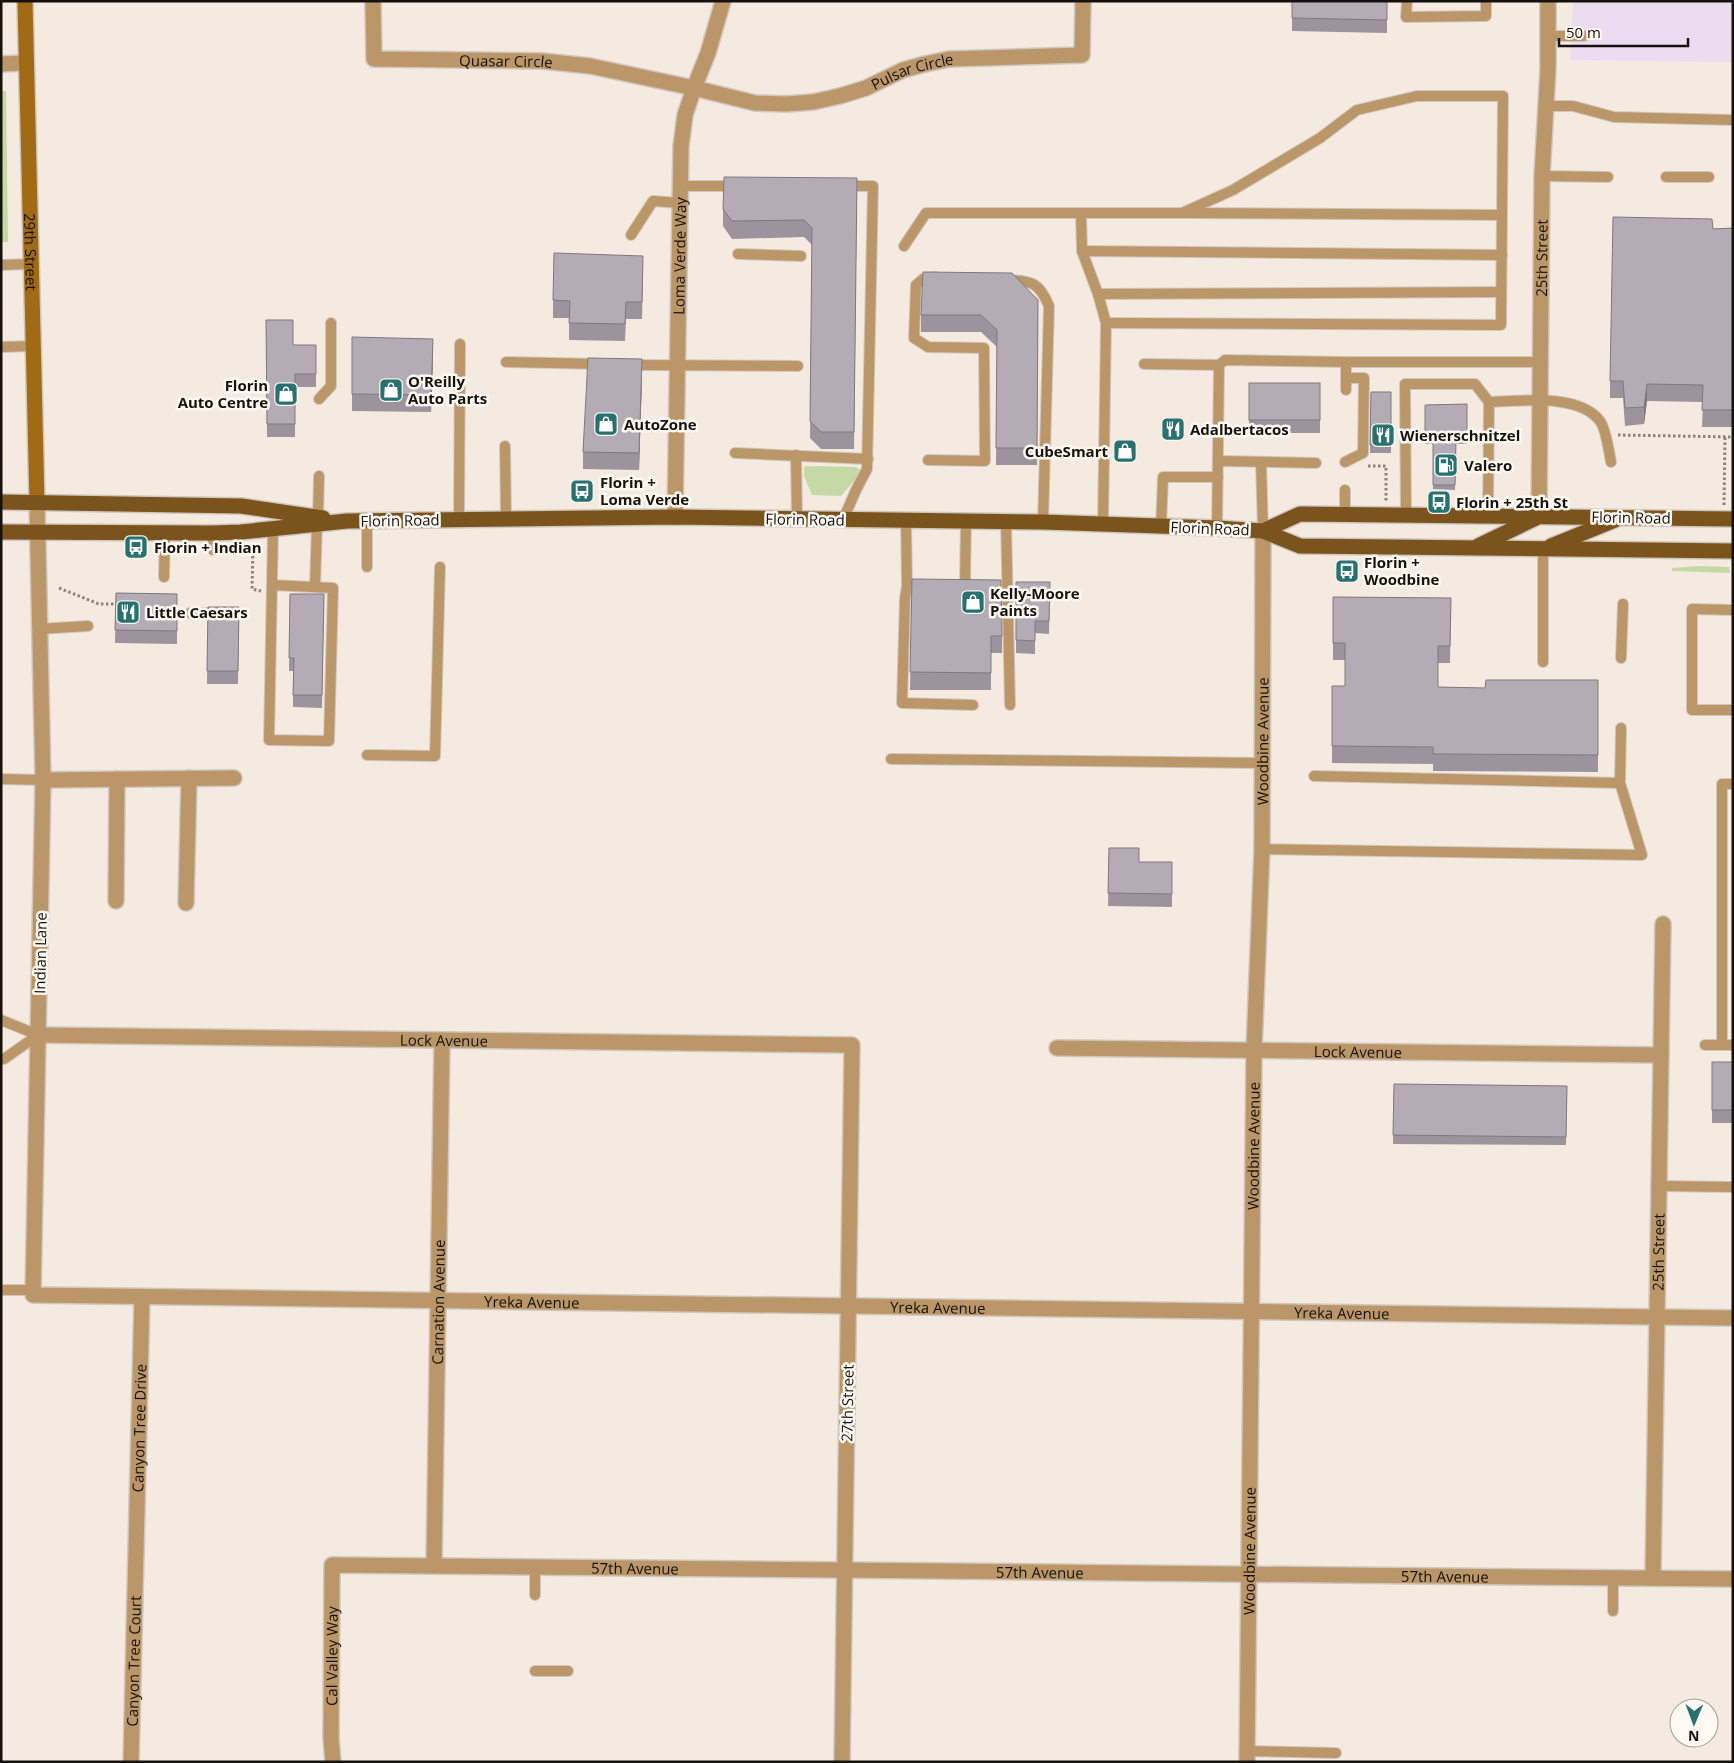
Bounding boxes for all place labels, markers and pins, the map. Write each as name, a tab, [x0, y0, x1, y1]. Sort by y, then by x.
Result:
place label: O'Reilly Auto Parts	[408, 371, 487, 408]
place label: Florin Auto Centre	[178, 375, 268, 412]
shop icon: O'Reilly Auto Parts	[378, 377, 404, 403]
shop icon: Florin Auto Centre	[273, 381, 299, 407]
shop icon: AutoZone	[593, 411, 619, 437]
place label: AutoZone	[624, 414, 697, 434]
restaurant icon: Adalbertacos	[1160, 416, 1186, 442]
place label: Adalbertacos	[1190, 419, 1289, 439]
restaurant icon: Wienerschnitzel	[1370, 422, 1396, 448]
place label: Wienerschnitzel	[1400, 425, 1520, 445]
shop icon: CubeSmart	[1112, 438, 1138, 464]
place label: CubeSmart	[1025, 441, 1108, 461]
fuel station icon: Valero	[1433, 452, 1459, 478]
place label: Valero	[1464, 455, 1512, 475]
place label: Florin + Loma Verde	[600, 472, 689, 509]
bus stop icon: Florin + Loma Verde	[569, 478, 595, 504]
bus stop icon: Florin + 25th St	[1426, 489, 1452, 515]
place label: Florin + 25th St	[1456, 492, 1568, 512]
bus stop icon: Florin + Indian	[123, 534, 149, 560]
place label: Florin + Indian	[154, 537, 262, 557]
place label: Florin + Woodbine	[1364, 552, 1439, 589]
bus stop icon: Florin + Woodbine	[1334, 558, 1360, 584]
place label: Kelly-Moore Paints	[990, 583, 1080, 620]
shop icon: Kelly-Moore Paints	[960, 589, 986, 615]
restaurant icon: Little Caesars	[115, 599, 141, 625]
place label: Little Caesars	[146, 602, 248, 622]

